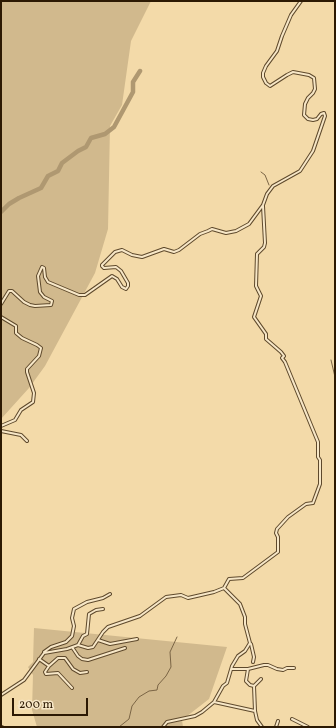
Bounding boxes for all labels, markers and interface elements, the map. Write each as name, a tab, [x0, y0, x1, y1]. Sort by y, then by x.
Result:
scale bar	[14, 690, 90, 716]
text: 200 m	[19, 697, 53, 713]

